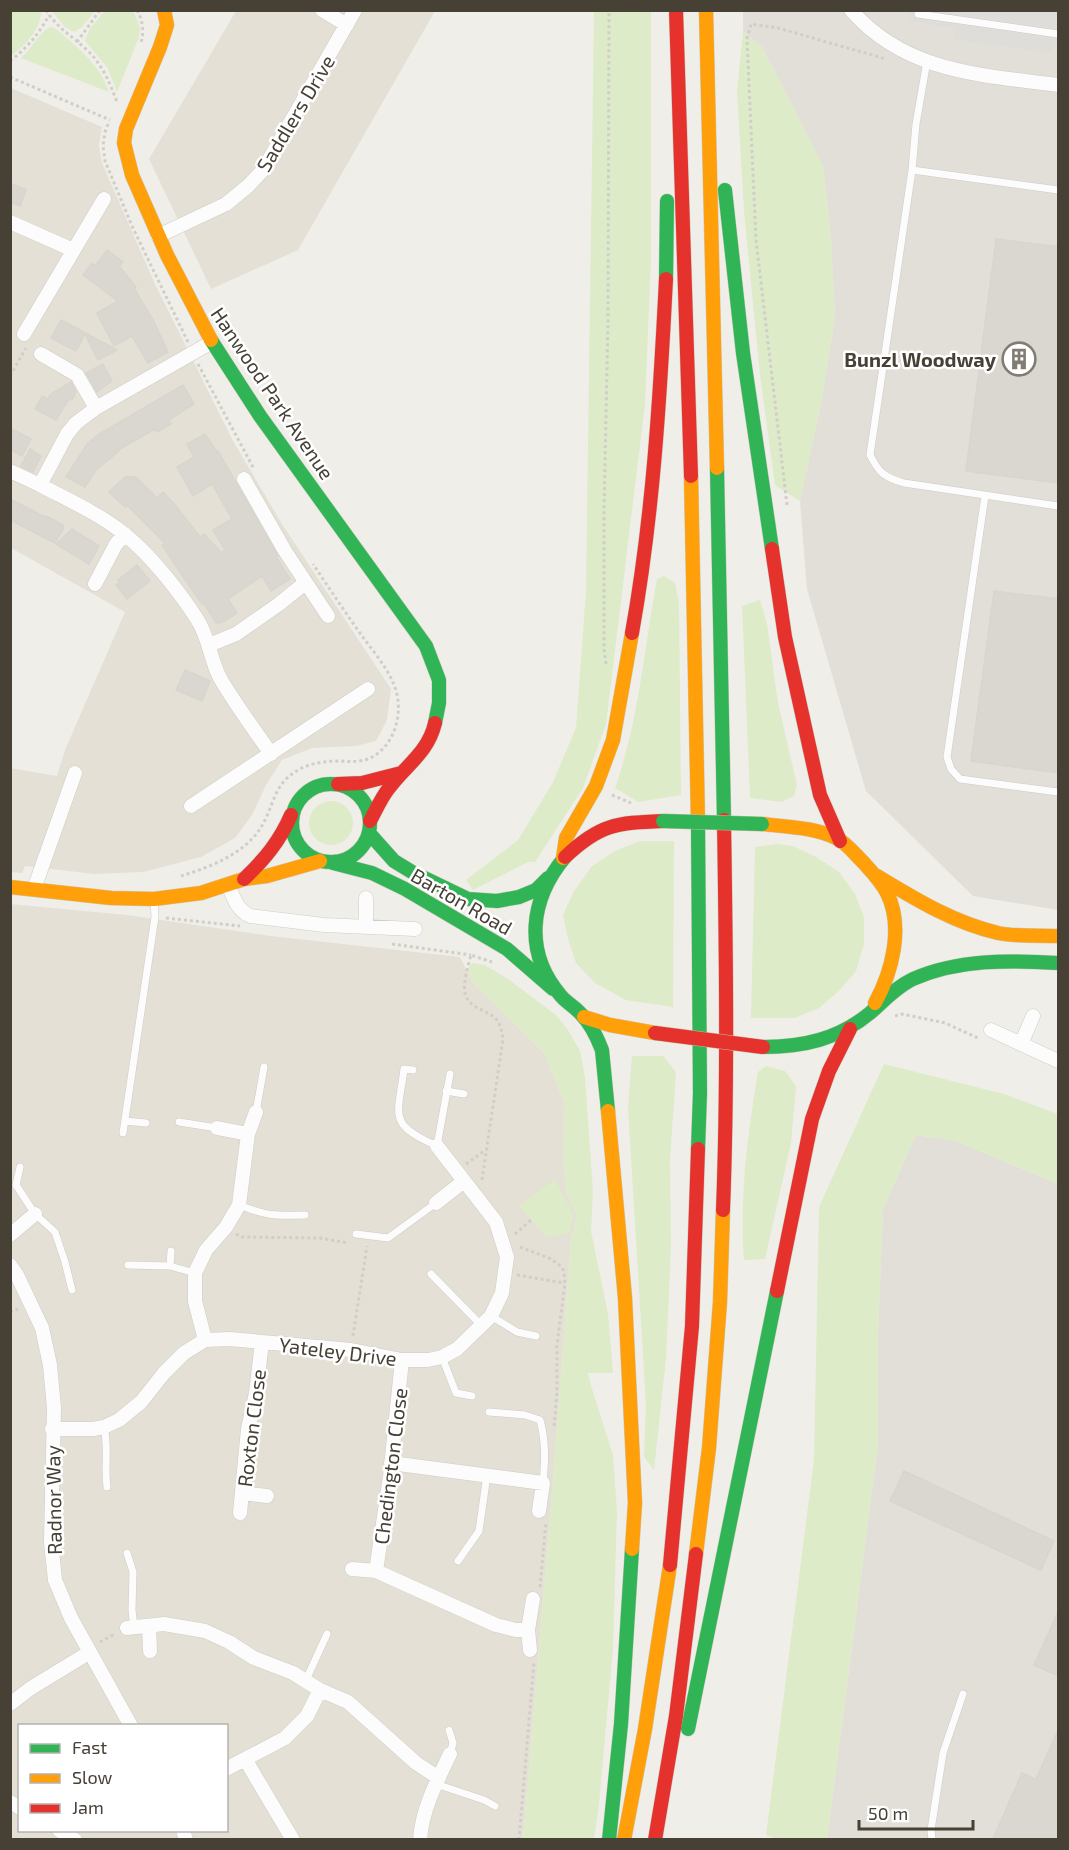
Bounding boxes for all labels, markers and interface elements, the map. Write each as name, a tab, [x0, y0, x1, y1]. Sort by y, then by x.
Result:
street label: Saddlers Drive	[251, 50, 339, 176]
street label: Hanwood Park Avenue	[206, 302, 340, 484]
building icon: Bunzl Woodway	[1001, 341, 1037, 377]
place label: Bunzl Woodway	[844, 347, 997, 372]
street label: Barton Road	[407, 862, 517, 940]
street label: Yateley Drive	[278, 1332, 398, 1370]
street label: Roxton Close	[232, 1368, 270, 1488]
street label: Chedington Close	[368, 1386, 412, 1546]
street label: Radnor Way	[40, 1444, 66, 1555]
legend	[18, 1724, 228, 1832]
text: Fast	[72, 1736, 107, 1758]
text: Slow	[72, 1766, 113, 1788]
scale bar	[859, 1793, 973, 1831]
text: Jam	[72, 1796, 104, 1818]
text: 50 m	[868, 1802, 908, 1824]

